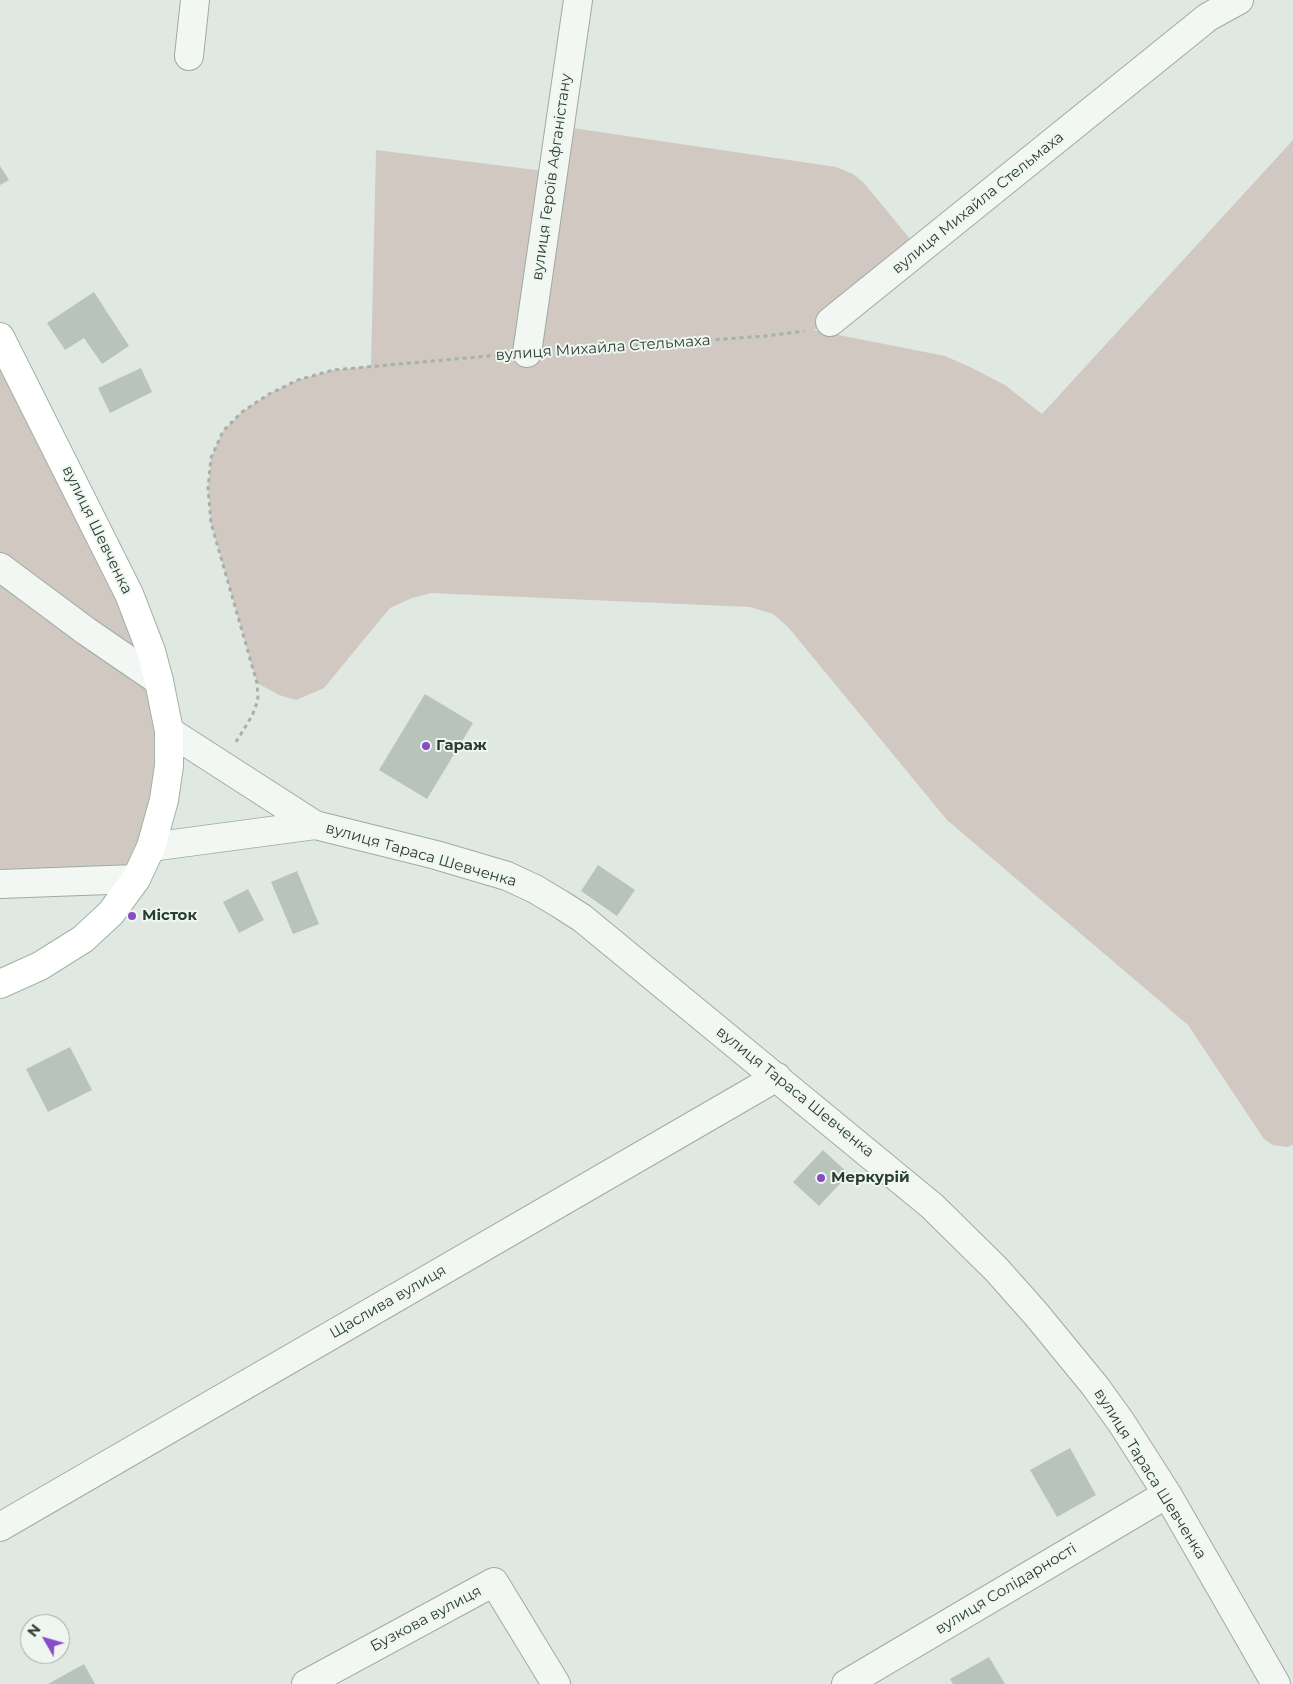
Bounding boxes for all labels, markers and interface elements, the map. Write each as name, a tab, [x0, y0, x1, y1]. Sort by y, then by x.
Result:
street label: вулиця Героїв Афганістану	[529, 72, 575, 282]
street label: вулиця Михайла Стельмаха	[889, 128, 1067, 278]
street label: вулиця Михайла Стельмаха	[495, 332, 711, 364]
street label: вулиця Шевченка	[58, 463, 136, 597]
place label: Гараж	[436, 737, 487, 755]
marker: Гараж	[420, 740, 432, 752]
street label: вулиця Тараса Шевченка	[323, 819, 519, 891]
place label: Місток	[142, 907, 197, 925]
marker: Місток	[126, 910, 138, 922]
street label: вулиця Тараса Шевченка	[712, 1023, 878, 1161]
place label: Меркурій	[831, 1169, 910, 1187]
marker: Меркурій	[815, 1172, 827, 1184]
street label: Щаслива вулиця	[327, 1261, 449, 1343]
street label: вулиця Тараса Шевченка	[1090, 1385, 1210, 1563]
street label: вулиця Солідарності	[932, 1540, 1080, 1638]
street label: Бузкова вулиця	[367, 1582, 485, 1656]
north arrow	[20, 1614, 70, 1664]
text: N	[23, 1620, 45, 1640]

